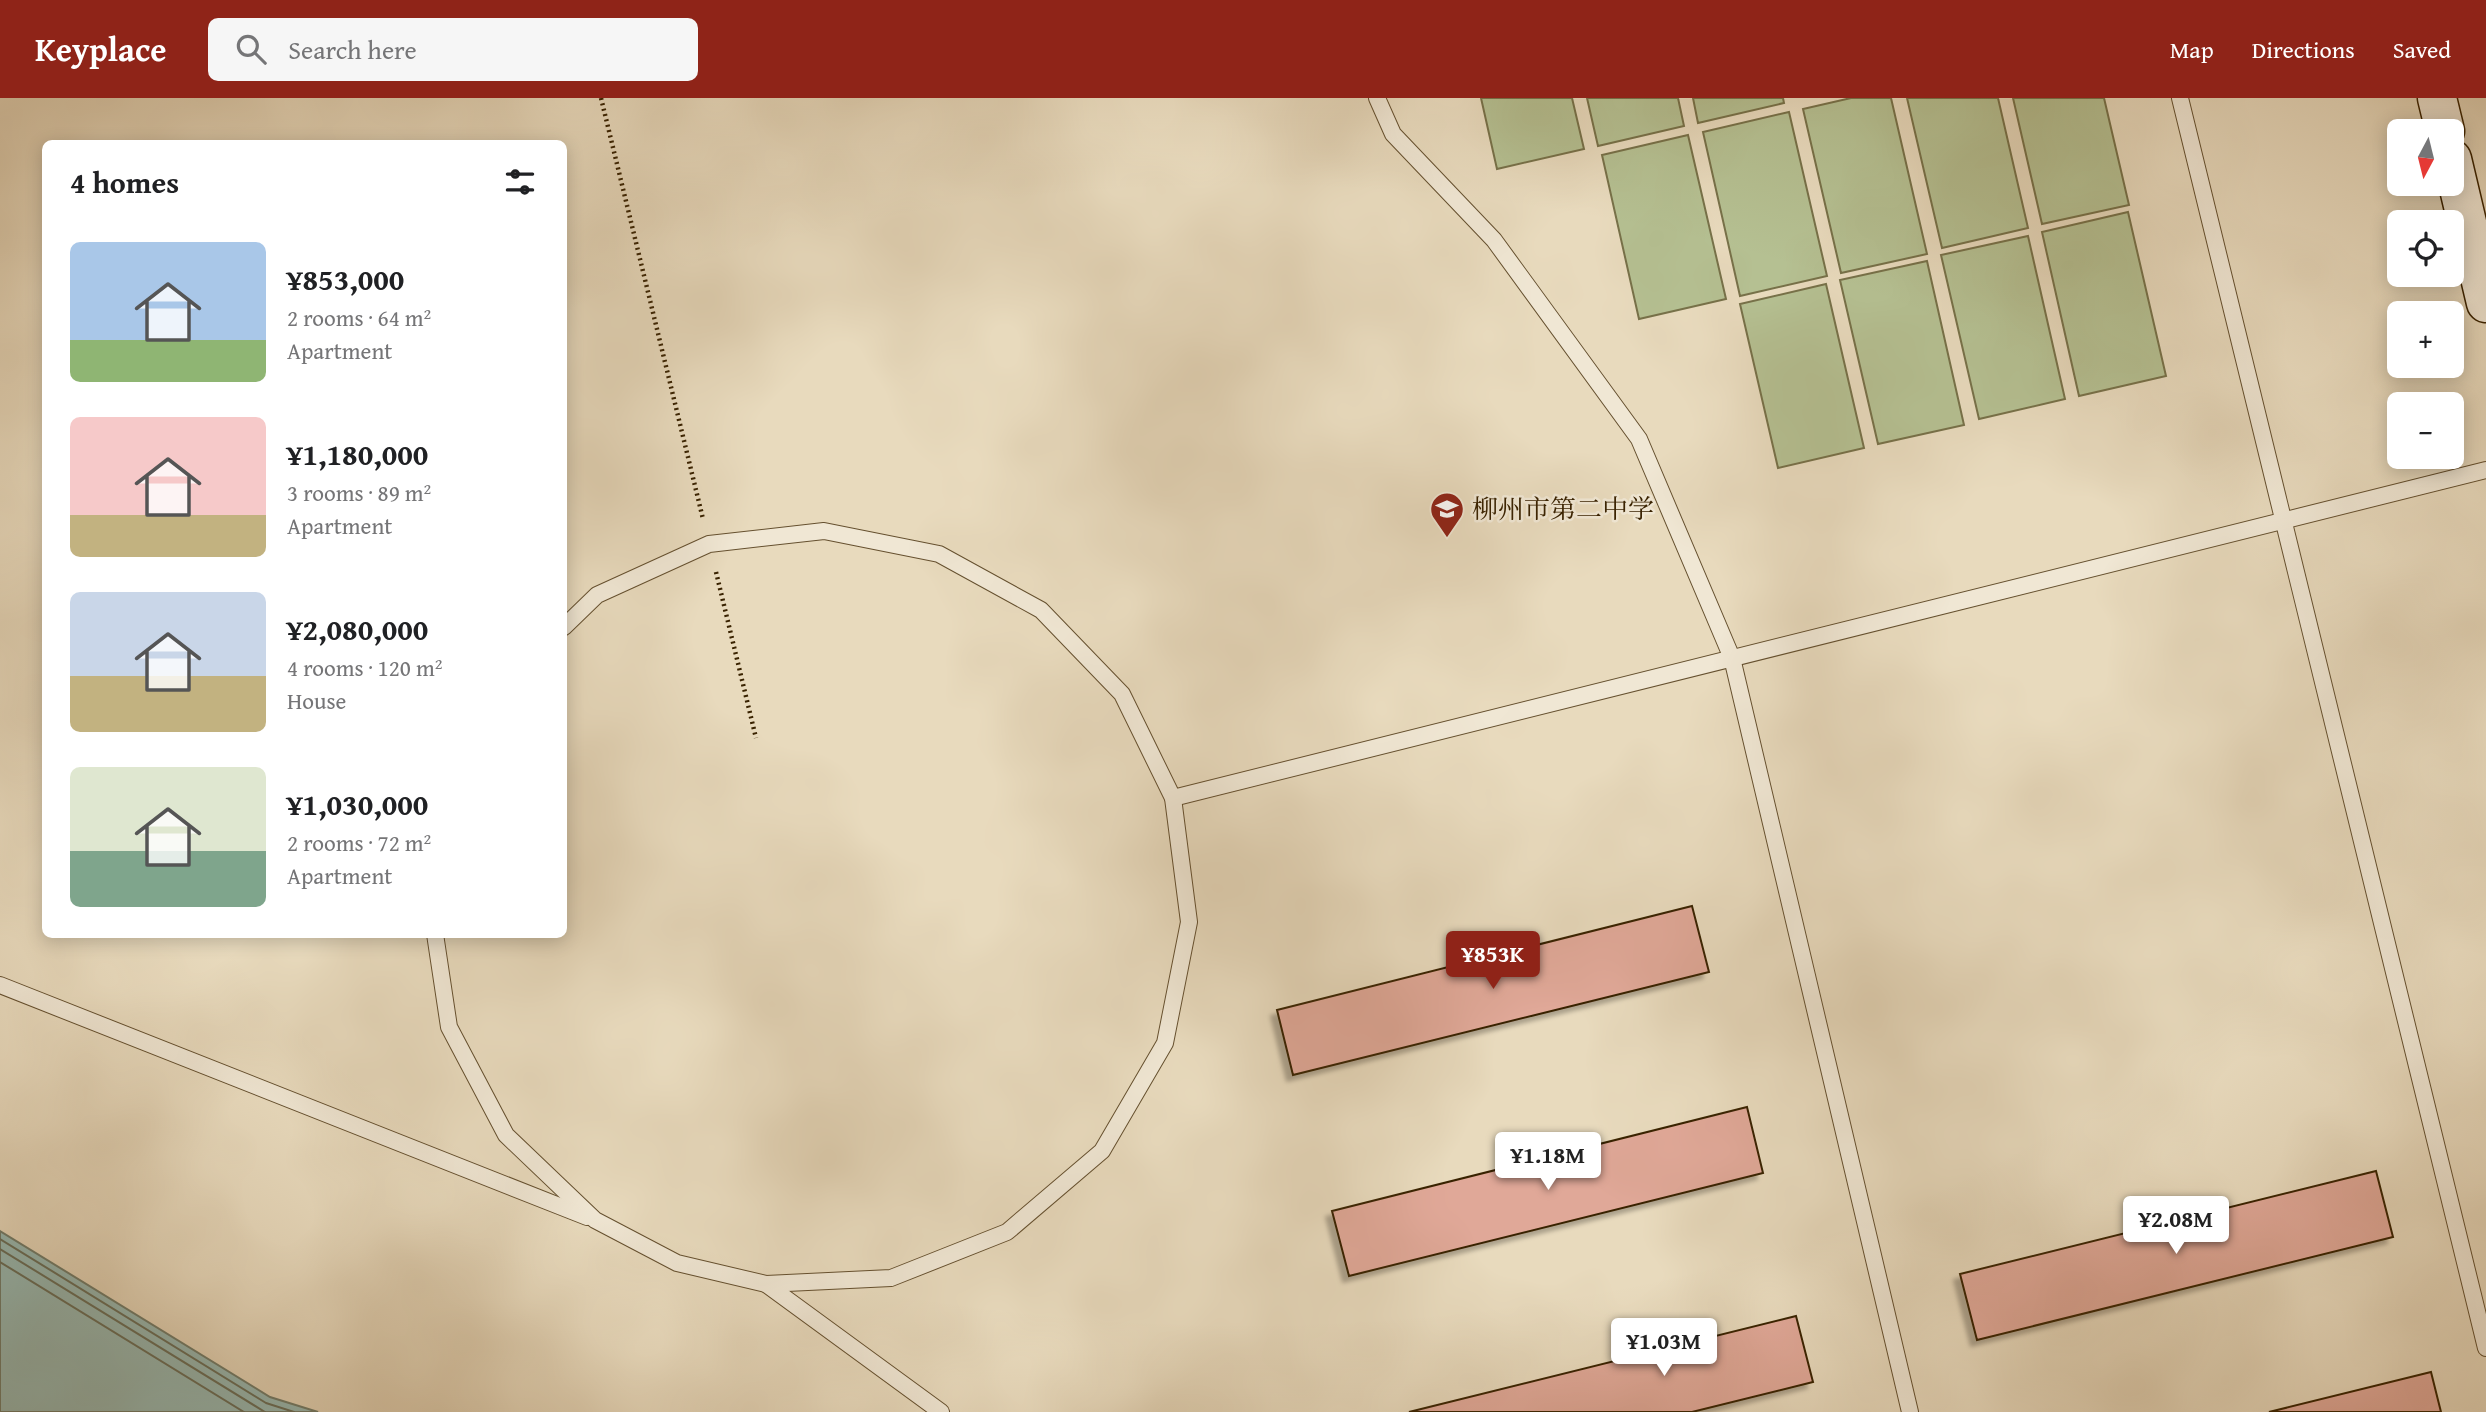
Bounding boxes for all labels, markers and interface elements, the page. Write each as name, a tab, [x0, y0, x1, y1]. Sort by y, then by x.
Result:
search box	[208, 18, 698, 81]
text: Keyplace	[35, 25, 166, 73]
icon: search	[232, 30, 270, 68]
text: Search here	[288, 30, 417, 69]
text: Map	[2170, 32, 2214, 67]
text: Directions	[2252, 32, 2355, 67]
text: Saved	[2393, 32, 2451, 67]
north arrow	[2387, 119, 2464, 196]
map controls	[2387, 119, 2464, 469]
text: 4 homes	[70, 160, 179, 204]
icon: filters	[501, 163, 539, 201]
button: locate	[2387, 210, 2464, 287]
text: ¥853,000	[287, 257, 404, 301]
icon: home	[126, 270, 210, 354]
text: 2 rooms · 64 m²	[287, 301, 431, 334]
button: +	[2387, 301, 2464, 378]
text: Apartment	[287, 334, 392, 367]
button: −	[2387, 392, 2464, 469]
text: ¥1,180,000	[287, 432, 428, 476]
icon: home	[126, 445, 210, 529]
text: 3 rooms · 89 m²	[287, 476, 431, 509]
place label: 柳州市第二中学	[1472, 489, 1654, 528]
school or university icon: 柳州市第二中学	[1428, 490, 1466, 539]
text: Apartment	[287, 509, 392, 542]
text: ¥2,080,000	[287, 607, 428, 651]
icon: home	[126, 620, 210, 704]
text: 4 rooms · 120 m²	[287, 651, 442, 684]
text: House	[287, 684, 346, 717]
text: ¥1,030,000	[287, 782, 428, 826]
icon: home	[126, 795, 210, 879]
text: 2 rooms · 72 m²	[287, 826, 431, 859]
text: Apartment	[287, 859, 392, 892]
pin: ¥853K	[1444, 932, 1542, 991]
text: ¥853K	[1462, 937, 1524, 970]
pin: ¥1.18M	[1491, 1132, 1605, 1192]
text: ¥1.18M	[1511, 1138, 1585, 1171]
pin: ¥2.08M	[2119, 1196, 2233, 1256]
text: ¥2.08M	[2139, 1202, 2213, 1235]
pin: ¥1.03M	[1607, 1318, 1721, 1378]
text: ¥1.03M	[1627, 1324, 1701, 1357]

